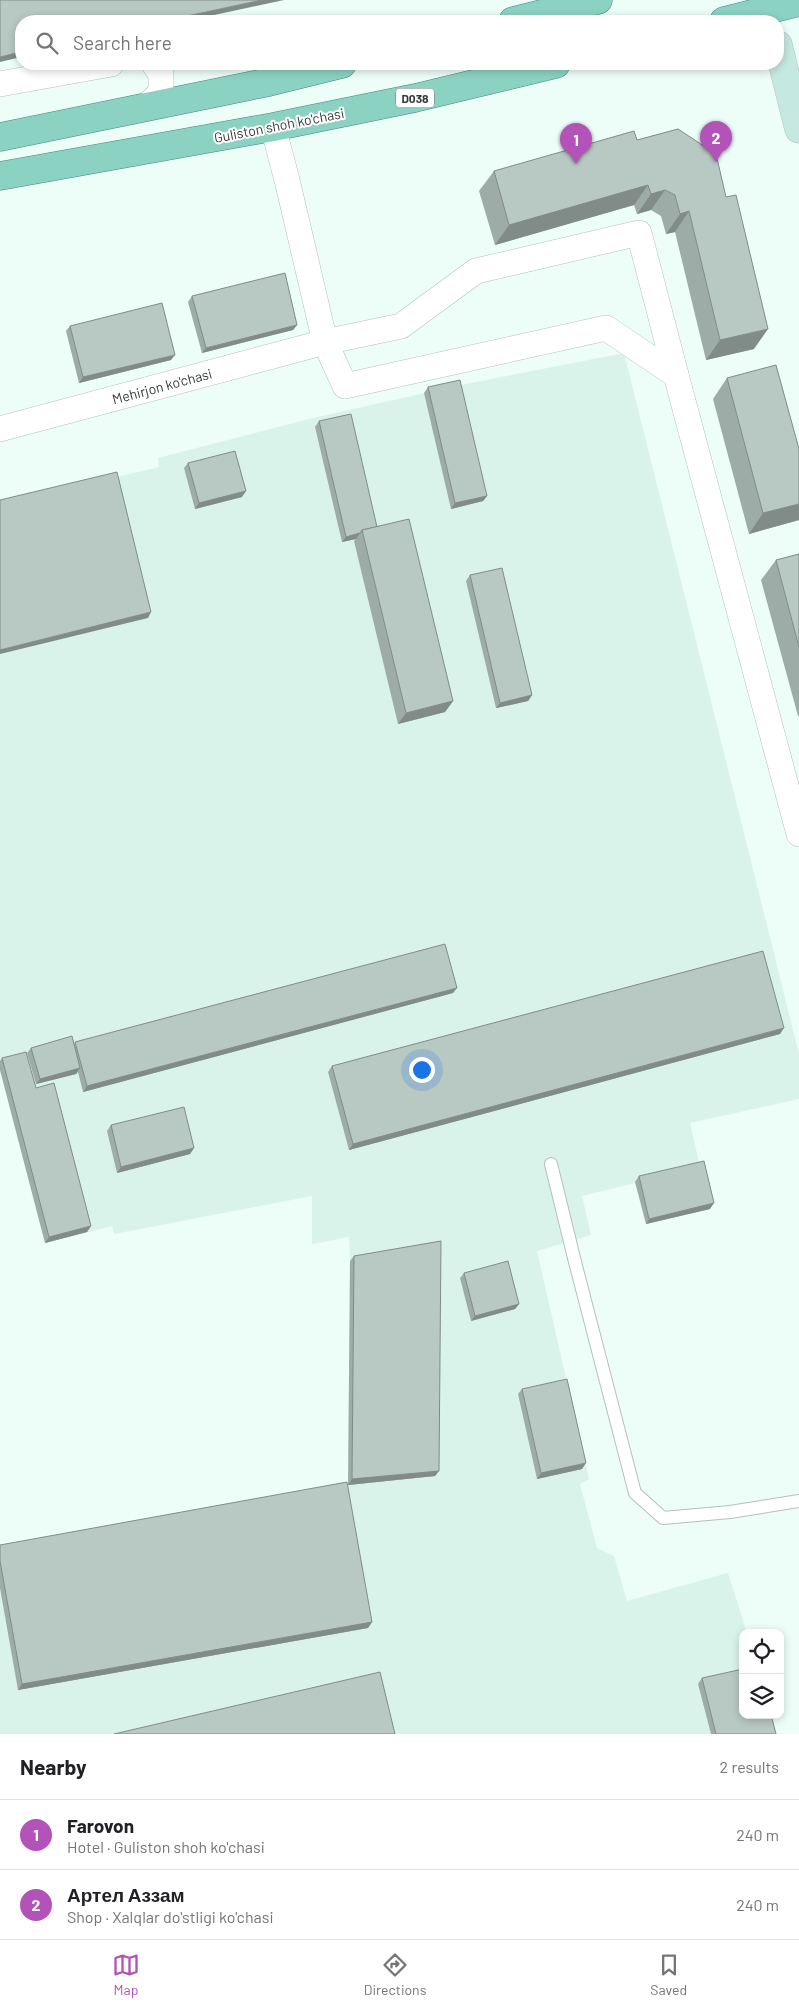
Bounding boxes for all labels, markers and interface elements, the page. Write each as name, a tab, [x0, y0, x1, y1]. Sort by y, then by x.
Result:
search box	[15, 15, 784, 70]
icon: search	[33, 29, 61, 57]
text: Search here	[73, 31, 172, 54]
road number: D038	[396, 89, 434, 108]
street label: Guliston shoh ko'chasi	[212, 104, 346, 146]
pin: 2	[700, 121, 732, 162]
pin: 1	[560, 123, 592, 164]
street label: Mehirjon ko'chasi	[110, 364, 214, 408]
your location	[409, 1057, 435, 1083]
map controls	[739, 1629, 784, 1719]
button: locate	[739, 1629, 784, 1674]
button: layers	[739, 1674, 784, 1719]
text: Nearby	[20, 1754, 86, 1779]
text: 2 results	[720, 1757, 779, 1776]
text: Farovon	[67, 1814, 134, 1837]
text: 1	[33, 1825, 39, 1844]
text: 240 m	[736, 1825, 779, 1844]
text: Hotel · Guliston shoh ko'chasi	[67, 1837, 265, 1856]
text: Артел Аззам	[67, 1883, 185, 1906]
text: 2	[32, 1895, 40, 1914]
text: 240 m	[736, 1895, 779, 1914]
text: Shop · Xalqlar do'stligi ko'chasi	[67, 1907, 274, 1926]
tab: Map	[112, 1951, 140, 1998]
tab: Directions	[364, 1951, 426, 1998]
tab: Saved	[650, 1951, 687, 1998]

